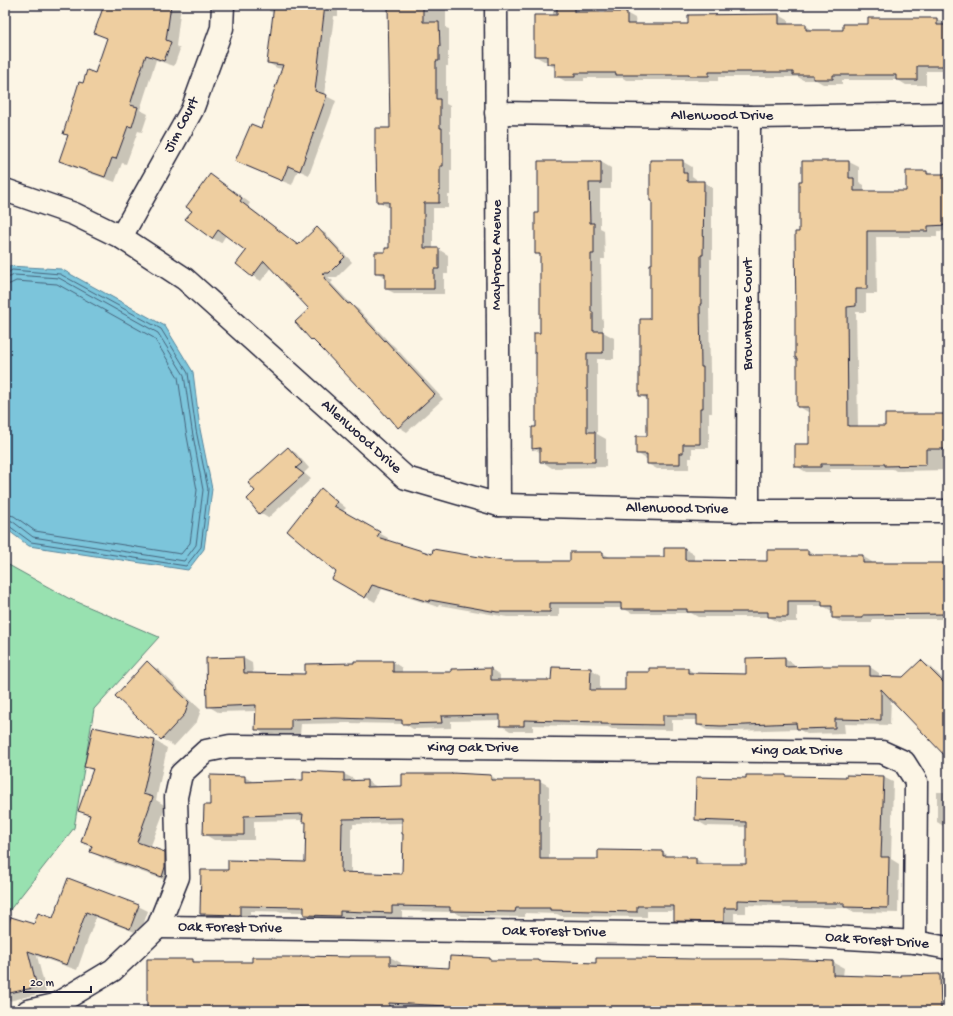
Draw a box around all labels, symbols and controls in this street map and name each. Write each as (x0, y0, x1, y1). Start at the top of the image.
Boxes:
street label: Jim Court (160, 93, 204, 156)
street label: Allenwood Drive (671, 107, 774, 125)
street label: Maybrook Avenue (488, 200, 506, 310)
street label: Brownstone Court (739, 256, 757, 371)
street label: Allenwood Drive (317, 396, 405, 478)
street label: Allenwood Drive (626, 499, 729, 519)
street label: King Oak Drive (427, 739, 519, 757)
street label: King Oak Drive (751, 742, 843, 760)
street label: Oak Forest Drive (178, 918, 282, 938)
street label: Oak Forest Drive (502, 922, 606, 942)
street label: Oak Forest Drive (824, 928, 930, 954)
scale bar (24, 968, 91, 994)
text: 20 m (30, 977, 55, 991)

